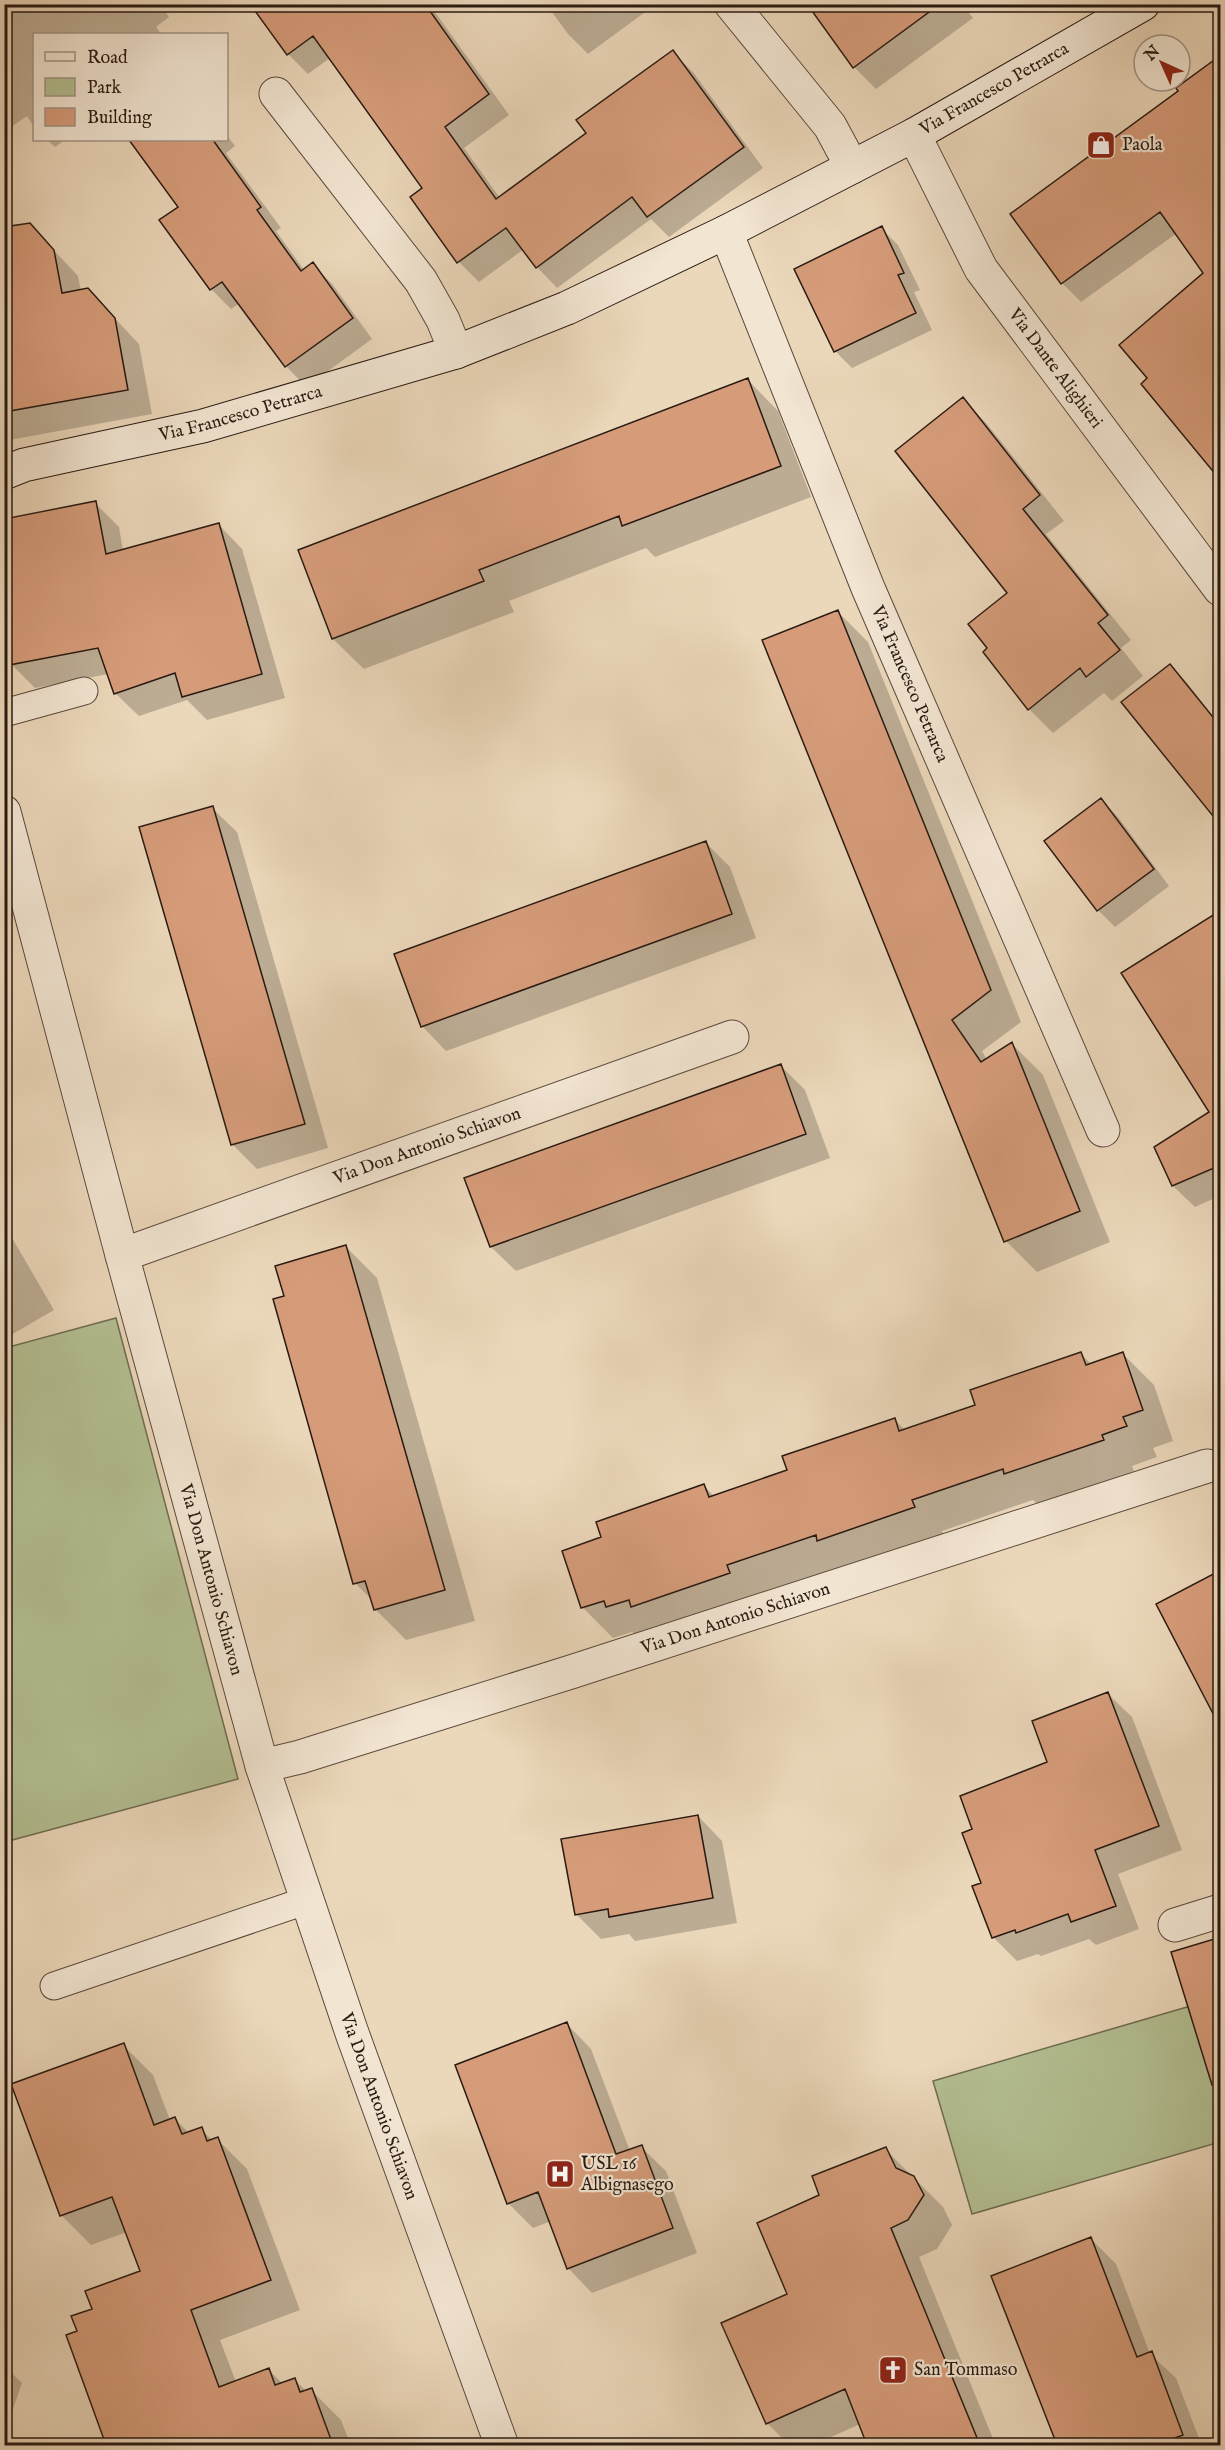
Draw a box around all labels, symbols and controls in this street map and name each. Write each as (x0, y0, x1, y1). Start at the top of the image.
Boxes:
legend (33, 33, 228, 141)
north arrow (1132, 33, 1192, 93)
street label: Via Francesco Petrarca (915, 37, 1073, 141)
text: N (1140, 42, 1165, 66)
text: Road (87, 47, 128, 70)
text: Park (87, 77, 122, 100)
text: Building (87, 107, 152, 130)
shop icon: Paola (1085, 129, 1117, 161)
place label: Paola (1122, 134, 1163, 157)
street label: Via Dante Alighieri (1002, 303, 1108, 433)
street label: Via Francesco Petrarca (156, 380, 325, 447)
street label: Via Francesco Petrarca (865, 601, 954, 766)
street label: Via Don Antonio Schiavon (329, 1102, 524, 1190)
street label: Via Don Antonio Schiavon (173, 1480, 248, 1678)
street label: Via Don Antonio Schiavon (637, 1577, 833, 1660)
street label: Via Don Antonio Schiavon (334, 2009, 423, 2203)
place label: USL 16 Albignasego (580, 2153, 674, 2197)
hospital icon: USL 16 Albignasego (544, 2158, 576, 2190)
church icon: San Tommaso (877, 2354, 909, 2386)
place label: San Tommaso (914, 2359, 1018, 2382)

